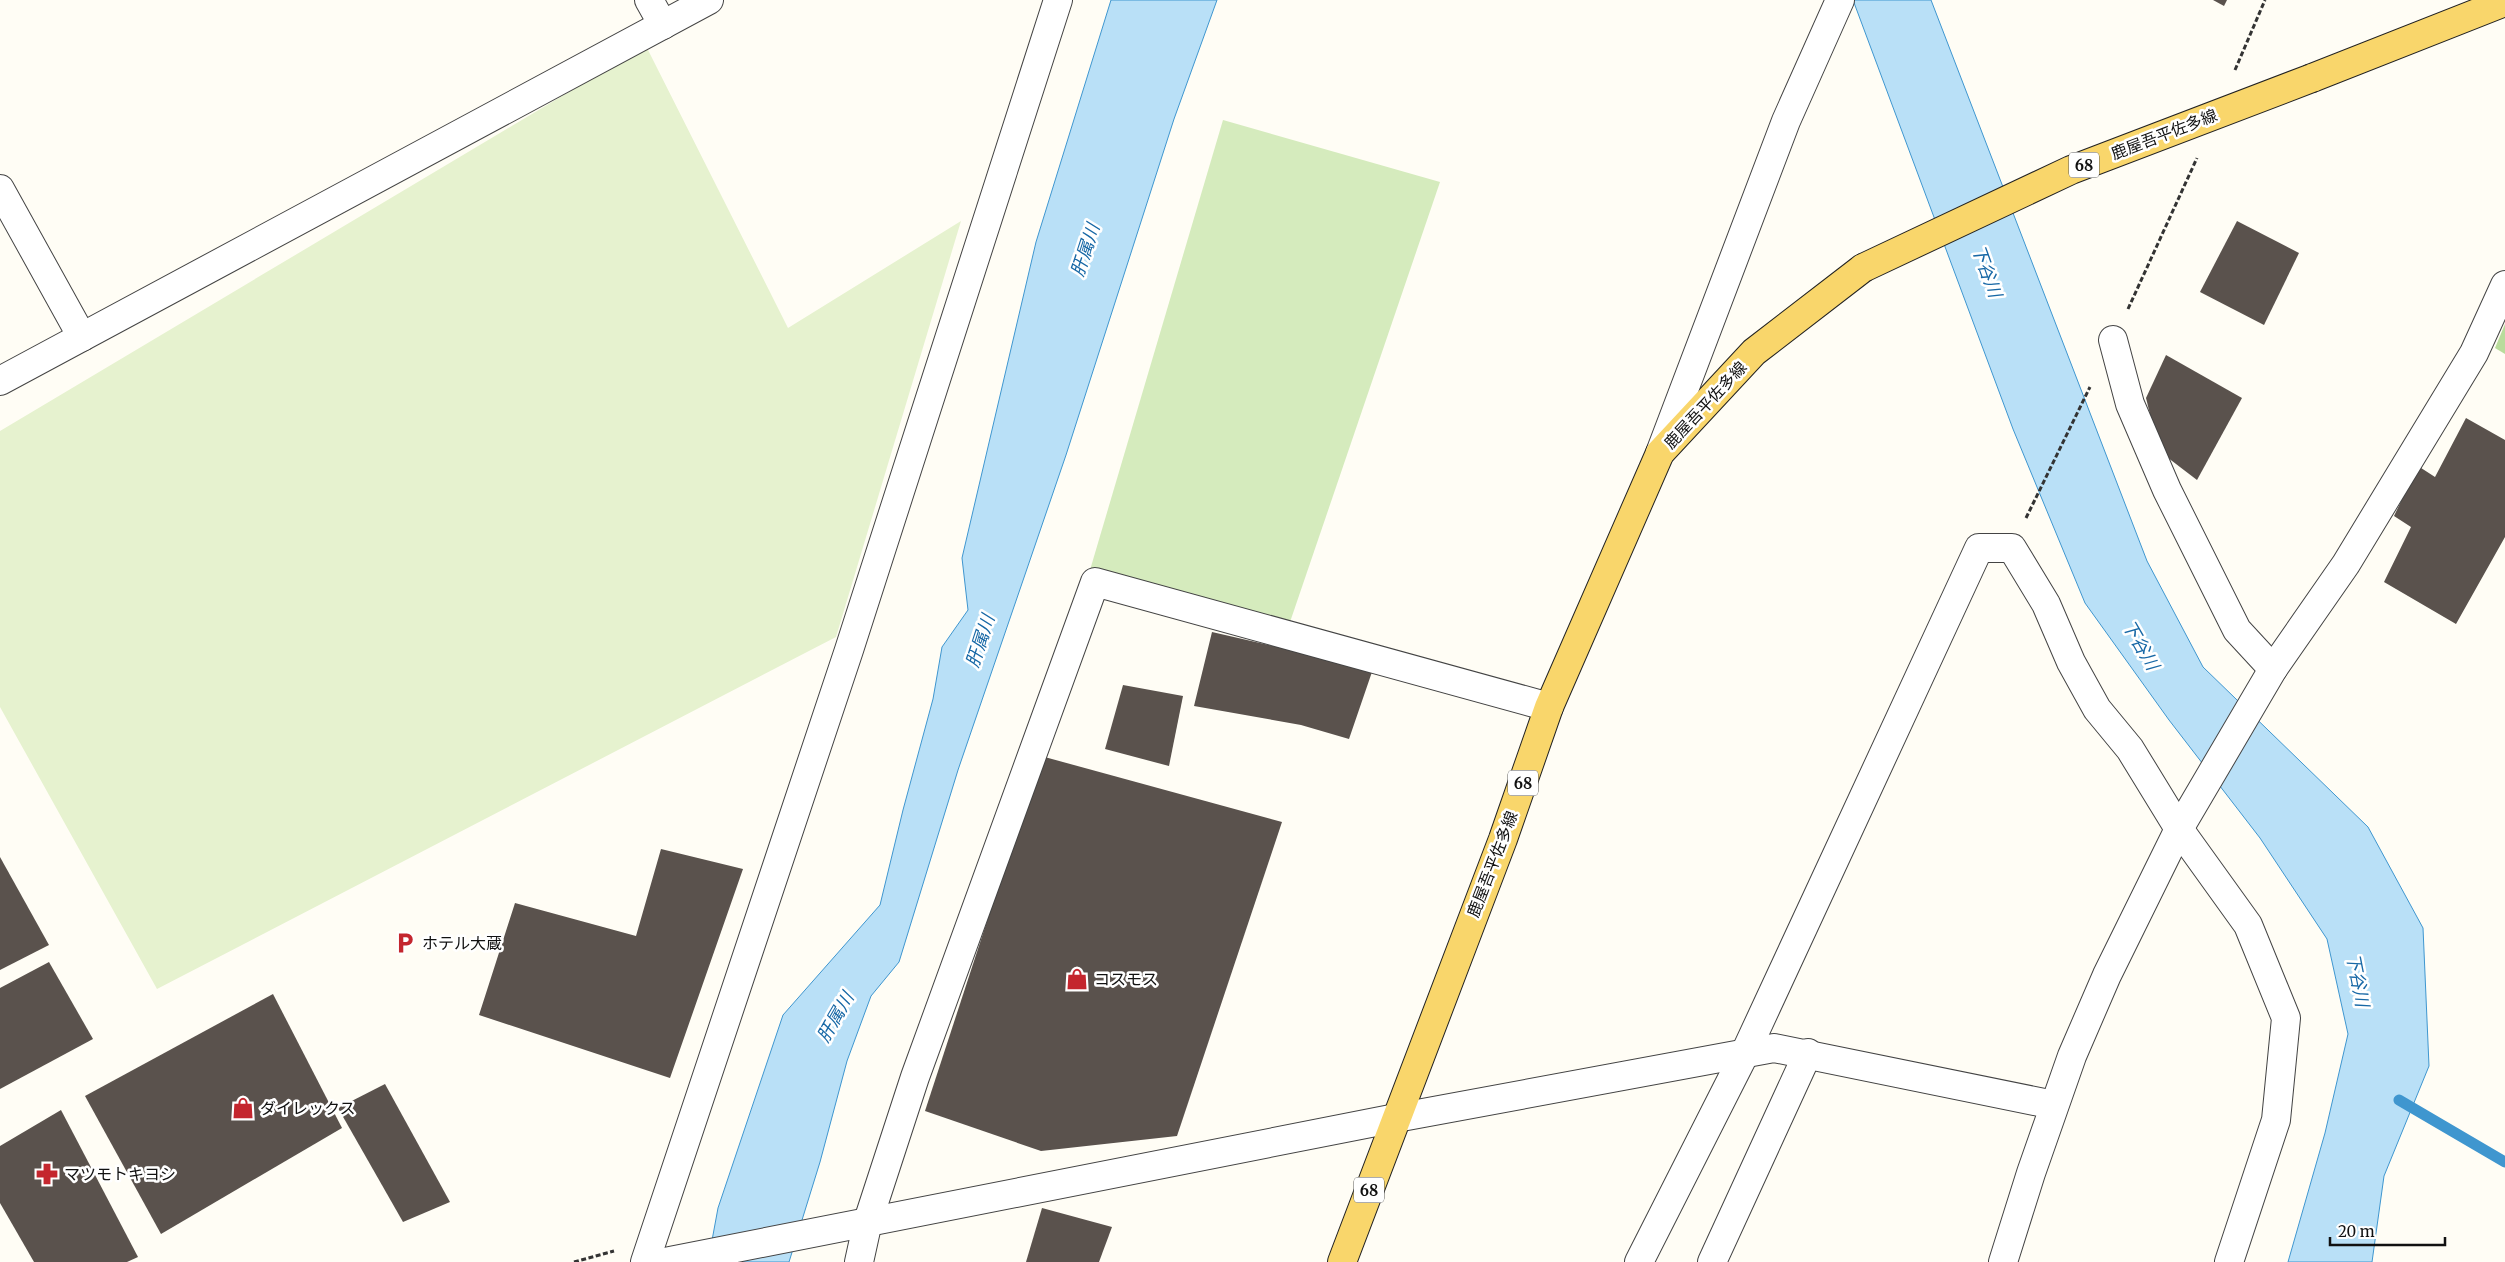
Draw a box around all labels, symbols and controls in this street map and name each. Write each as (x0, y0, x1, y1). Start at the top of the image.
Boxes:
street label: 鹿屋吾平佐多線 (2108, 105, 2220, 163)
road number: 68 (2069, 152, 2099, 178)
water label: 肝属川 (1066, 219, 1105, 279)
water label: 下谷川 (1967, 242, 2008, 302)
street label: 鹿屋吾平佐多線 (1659, 357, 1751, 453)
water label: 肝属川 (961, 610, 1000, 670)
water label: 下谷川 (2118, 616, 2165, 676)
road number: 68 (1508, 770, 1538, 796)
street label: 鹿屋吾平佐多線 (1463, 808, 1521, 920)
parking icon: ホテル大蔵 (392, 930, 418, 956)
place label: ホテル大蔵 (422, 933, 502, 953)
water label: 下谷川 (2342, 951, 2375, 1011)
shop icon: コスモス (1064, 966, 1090, 992)
place label: コスモス (1094, 969, 1158, 989)
water label: 肝属川 (812, 986, 859, 1046)
shop icon: ダイレックス (230, 1095, 256, 1121)
place label: ダイレックス (260, 1098, 356, 1118)
pharmacy icon: マツモトキヨシ (34, 1161, 60, 1187)
place label: マツモトキヨシ (64, 1164, 176, 1184)
road number: 68 (1354, 1178, 1384, 1202)
scale bar (2330, 1214, 2445, 1246)
text: 20 m (2338, 1222, 2375, 1241)

